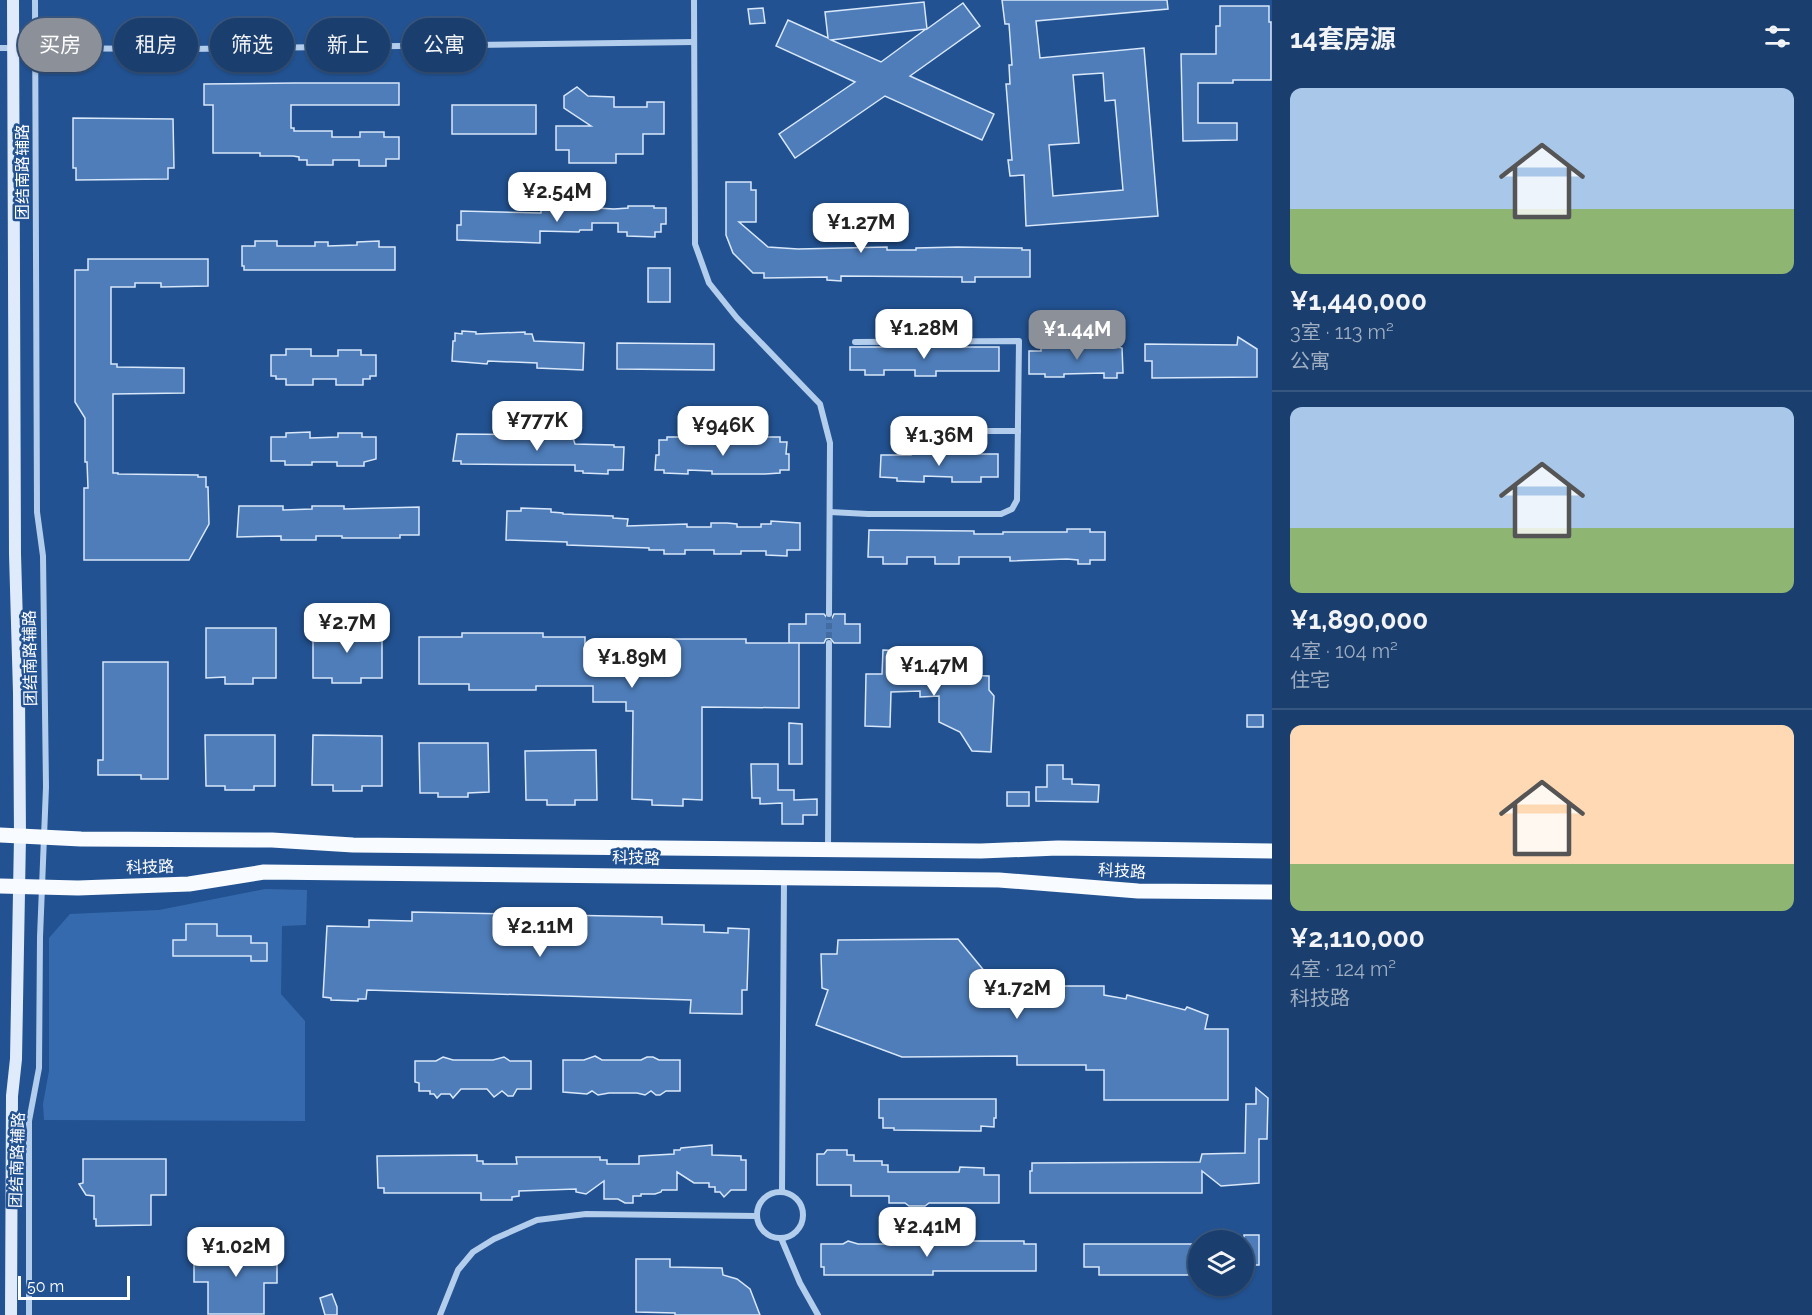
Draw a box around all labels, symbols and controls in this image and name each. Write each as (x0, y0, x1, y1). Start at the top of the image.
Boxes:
chip: 买房 (18, 18, 102, 72)
chip: 租房 (114, 18, 198, 72)
chip: 筛选 (210, 18, 294, 72)
chip: 新上 (306, 18, 390, 72)
chip: 公寓 (402, 18, 486, 72)
icon: filters (1761, 20, 1794, 53)
text: 14套房源 (1290, 24, 1396, 54)
street label: 团结南路辅路 (13, 124, 32, 220)
icon: home (1488, 127, 1596, 235)
pin: ¥2.54M (508, 172, 606, 223)
text: ¥2.54M (522, 179, 592, 203)
pin: ¥1.27M (812, 203, 910, 254)
text: ¥1.27M (827, 210, 895, 234)
text: ¥1,440,000 (1290, 286, 1427, 316)
pin: ¥1.28M (875, 309, 973, 360)
pin: ¥1.44M (1028, 310, 1126, 361)
text: ¥1.28M (889, 316, 959, 340)
text: ¥1.44M (1043, 317, 1111, 341)
text: 3室 · 113 m² (1290, 320, 1394, 344)
text: 公寓 (1290, 349, 1330, 373)
pin: ¥777K (495, 401, 579, 452)
pin: ¥946K (681, 406, 765, 457)
text: ¥777K (506, 408, 568, 432)
text: ¥946K (692, 413, 754, 437)
pin: ¥1.36M (890, 416, 988, 467)
text: ¥1.36M (904, 423, 974, 447)
icon: home (1488, 446, 1596, 554)
pin: ¥2.7M (305, 603, 389, 654)
text: ¥1,890,000 (1290, 605, 1428, 635)
street label: 团结南路辅路 (20, 610, 40, 706)
text: ¥2.7M (318, 610, 376, 634)
pin: ¥1.89M (583, 638, 681, 689)
text: 4室 · 104 m² (1290, 639, 1398, 663)
text: ¥1.89M (597, 645, 667, 669)
pin: ¥1.47M (885, 646, 983, 697)
text: ¥1.47M (900, 653, 968, 677)
text: 住宅 (1290, 668, 1330, 692)
icon: home (1488, 764, 1596, 872)
street label: 科技路 (612, 848, 660, 868)
street label: 科技路 (126, 857, 174, 877)
street label: 科技路 (1098, 860, 1146, 882)
pin: ¥2.11M (491, 907, 589, 958)
text: ¥2.11M (506, 914, 574, 938)
text: ¥2,110,000 (1290, 923, 1425, 953)
text: 4室 · 124 m² (1290, 957, 1396, 981)
pin: ¥1.72M (968, 969, 1066, 1020)
text: ¥1.72M (983, 976, 1051, 1000)
text: 科技路 (1290, 986, 1350, 1010)
street label: 团结南路辅路 (6, 1112, 28, 1208)
pin: ¥2.41M (878, 1207, 976, 1258)
text: ¥2.41M (893, 1214, 961, 1238)
pin: ¥1.02M (187, 1227, 285, 1278)
map controls (1188, 1230, 1254, 1296)
button: layers (1188, 1230, 1254, 1296)
text: ¥1.02M (201, 1234, 271, 1258)
scale bar (18, 1273, 130, 1300)
text: 50 m (27, 1277, 64, 1296)

